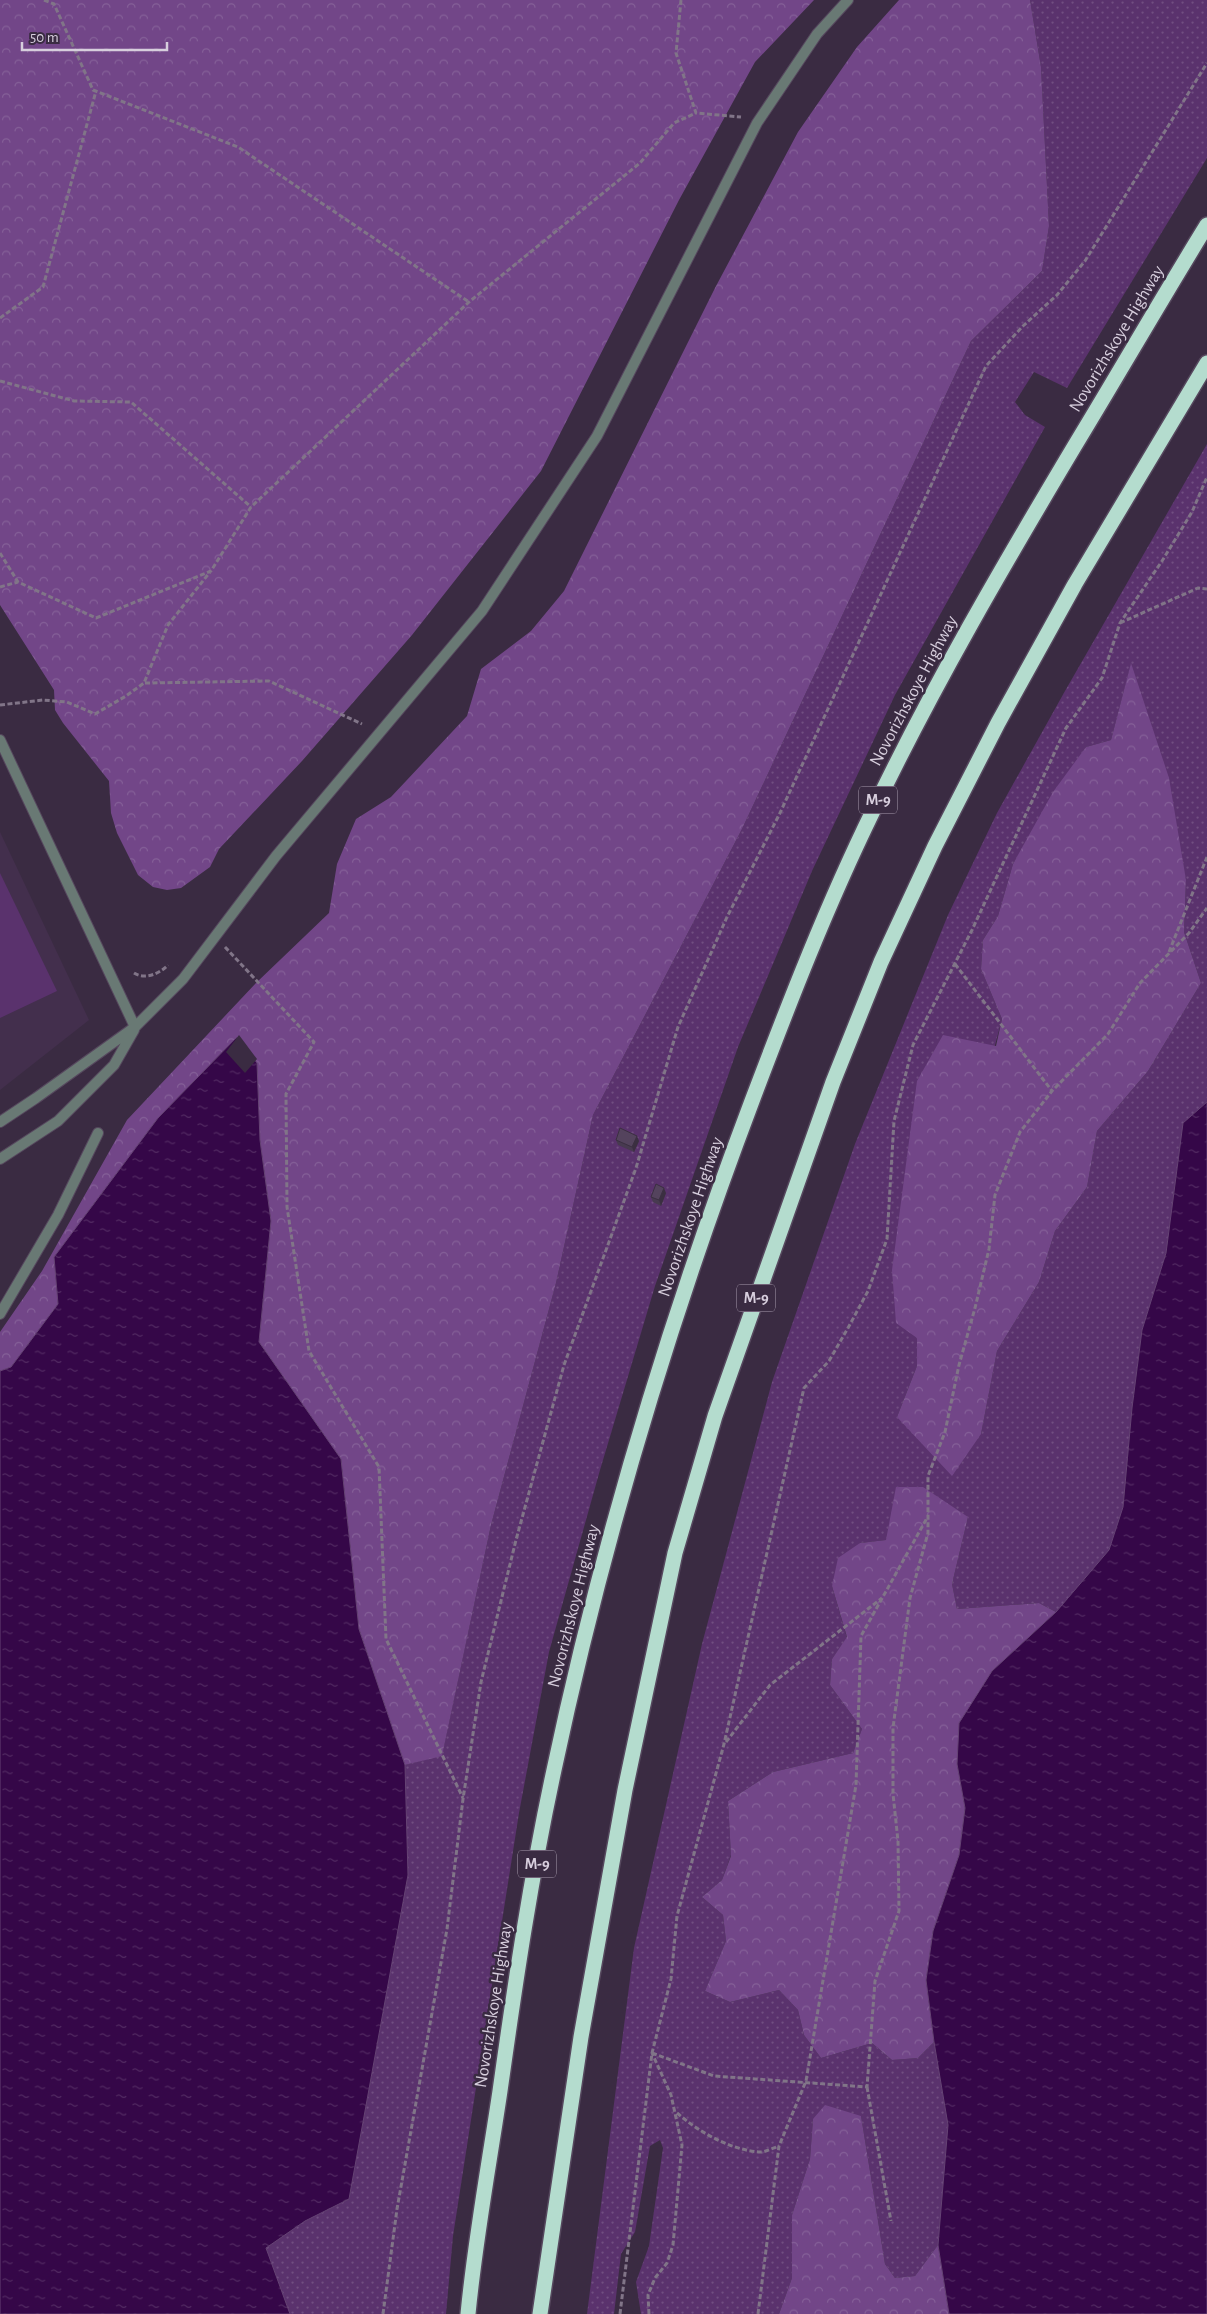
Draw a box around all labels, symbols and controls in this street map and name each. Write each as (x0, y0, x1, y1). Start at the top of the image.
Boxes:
scale bar (22, 20, 168, 52)
text: 50 m (30, 30, 59, 45)
street label: Novorizhskoye Highway (1066, 262, 1168, 415)
street label: Novorizhskoye Highway (867, 613, 961, 769)
road number: М-9 (859, 786, 897, 814)
street label: Novorizhskoye Highway (655, 1135, 727, 1299)
road number: М-9 (737, 1285, 775, 1312)
street label: Novorizhskoye Highway (545, 1522, 603, 1689)
road number: М-9 (518, 1850, 556, 1878)
street label: Novorizhskoye Highway (472, 1921, 516, 2089)

